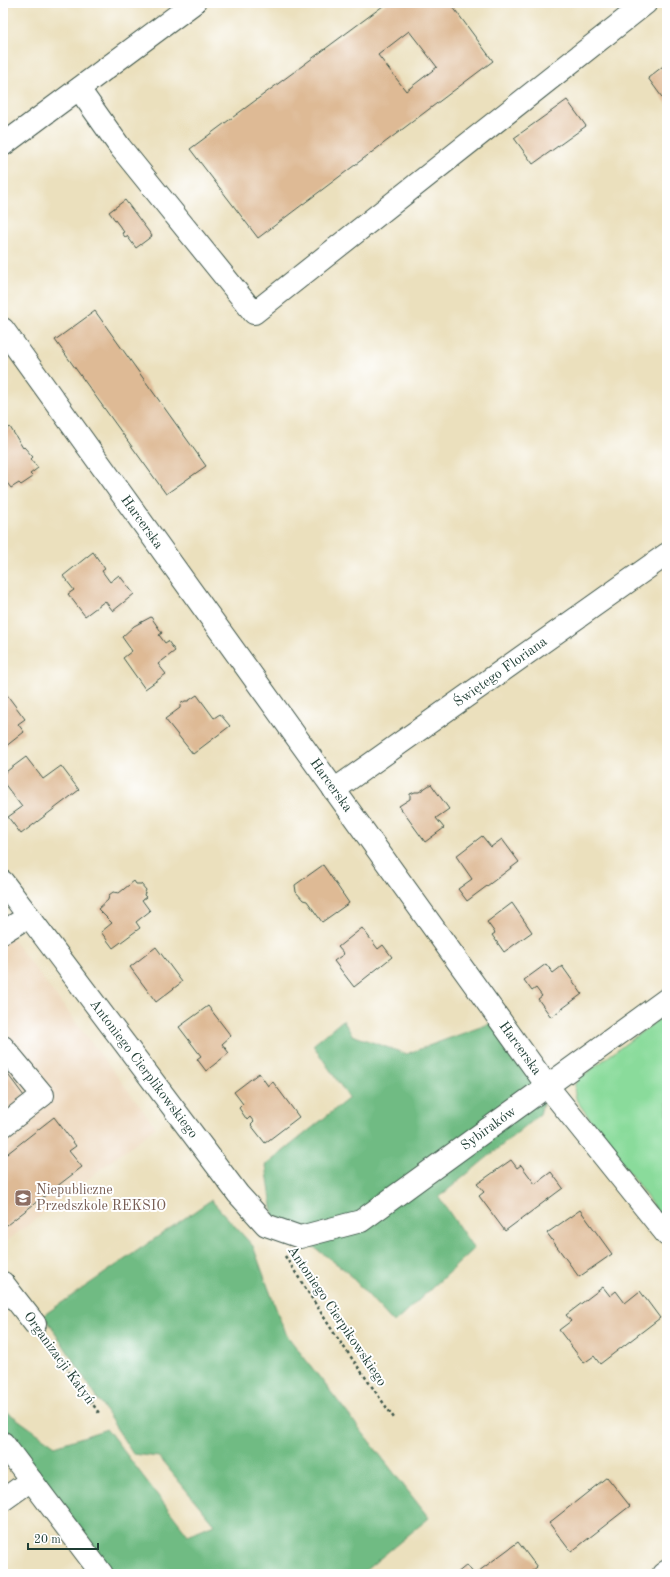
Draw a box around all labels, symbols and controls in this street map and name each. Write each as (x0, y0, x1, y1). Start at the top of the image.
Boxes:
street label: Harcerska (118, 493, 166, 552)
street label: Świętego Floriana (449, 634, 550, 710)
street label: Harcerska (307, 756, 355, 815)
street label: Antoniego Cierplikowskiego (87, 997, 200, 1141)
street label: Harcerska (496, 1019, 544, 1078)
street label: Sybiraków (458, 1104, 519, 1153)
place label: Niepubliczne Przedszkole REKSIO (36, 1183, 166, 1213)
school or university icon: Niepubliczne Przedszkole REKSIO (13, 1188, 33, 1208)
street label: Antoniego Cierpikowskiego (285, 1243, 389, 1389)
street label: Organizacji Katyń (21, 1309, 97, 1407)
scale bar (28, 1525, 98, 1551)
text: 20 m (34, 1534, 61, 1546)

